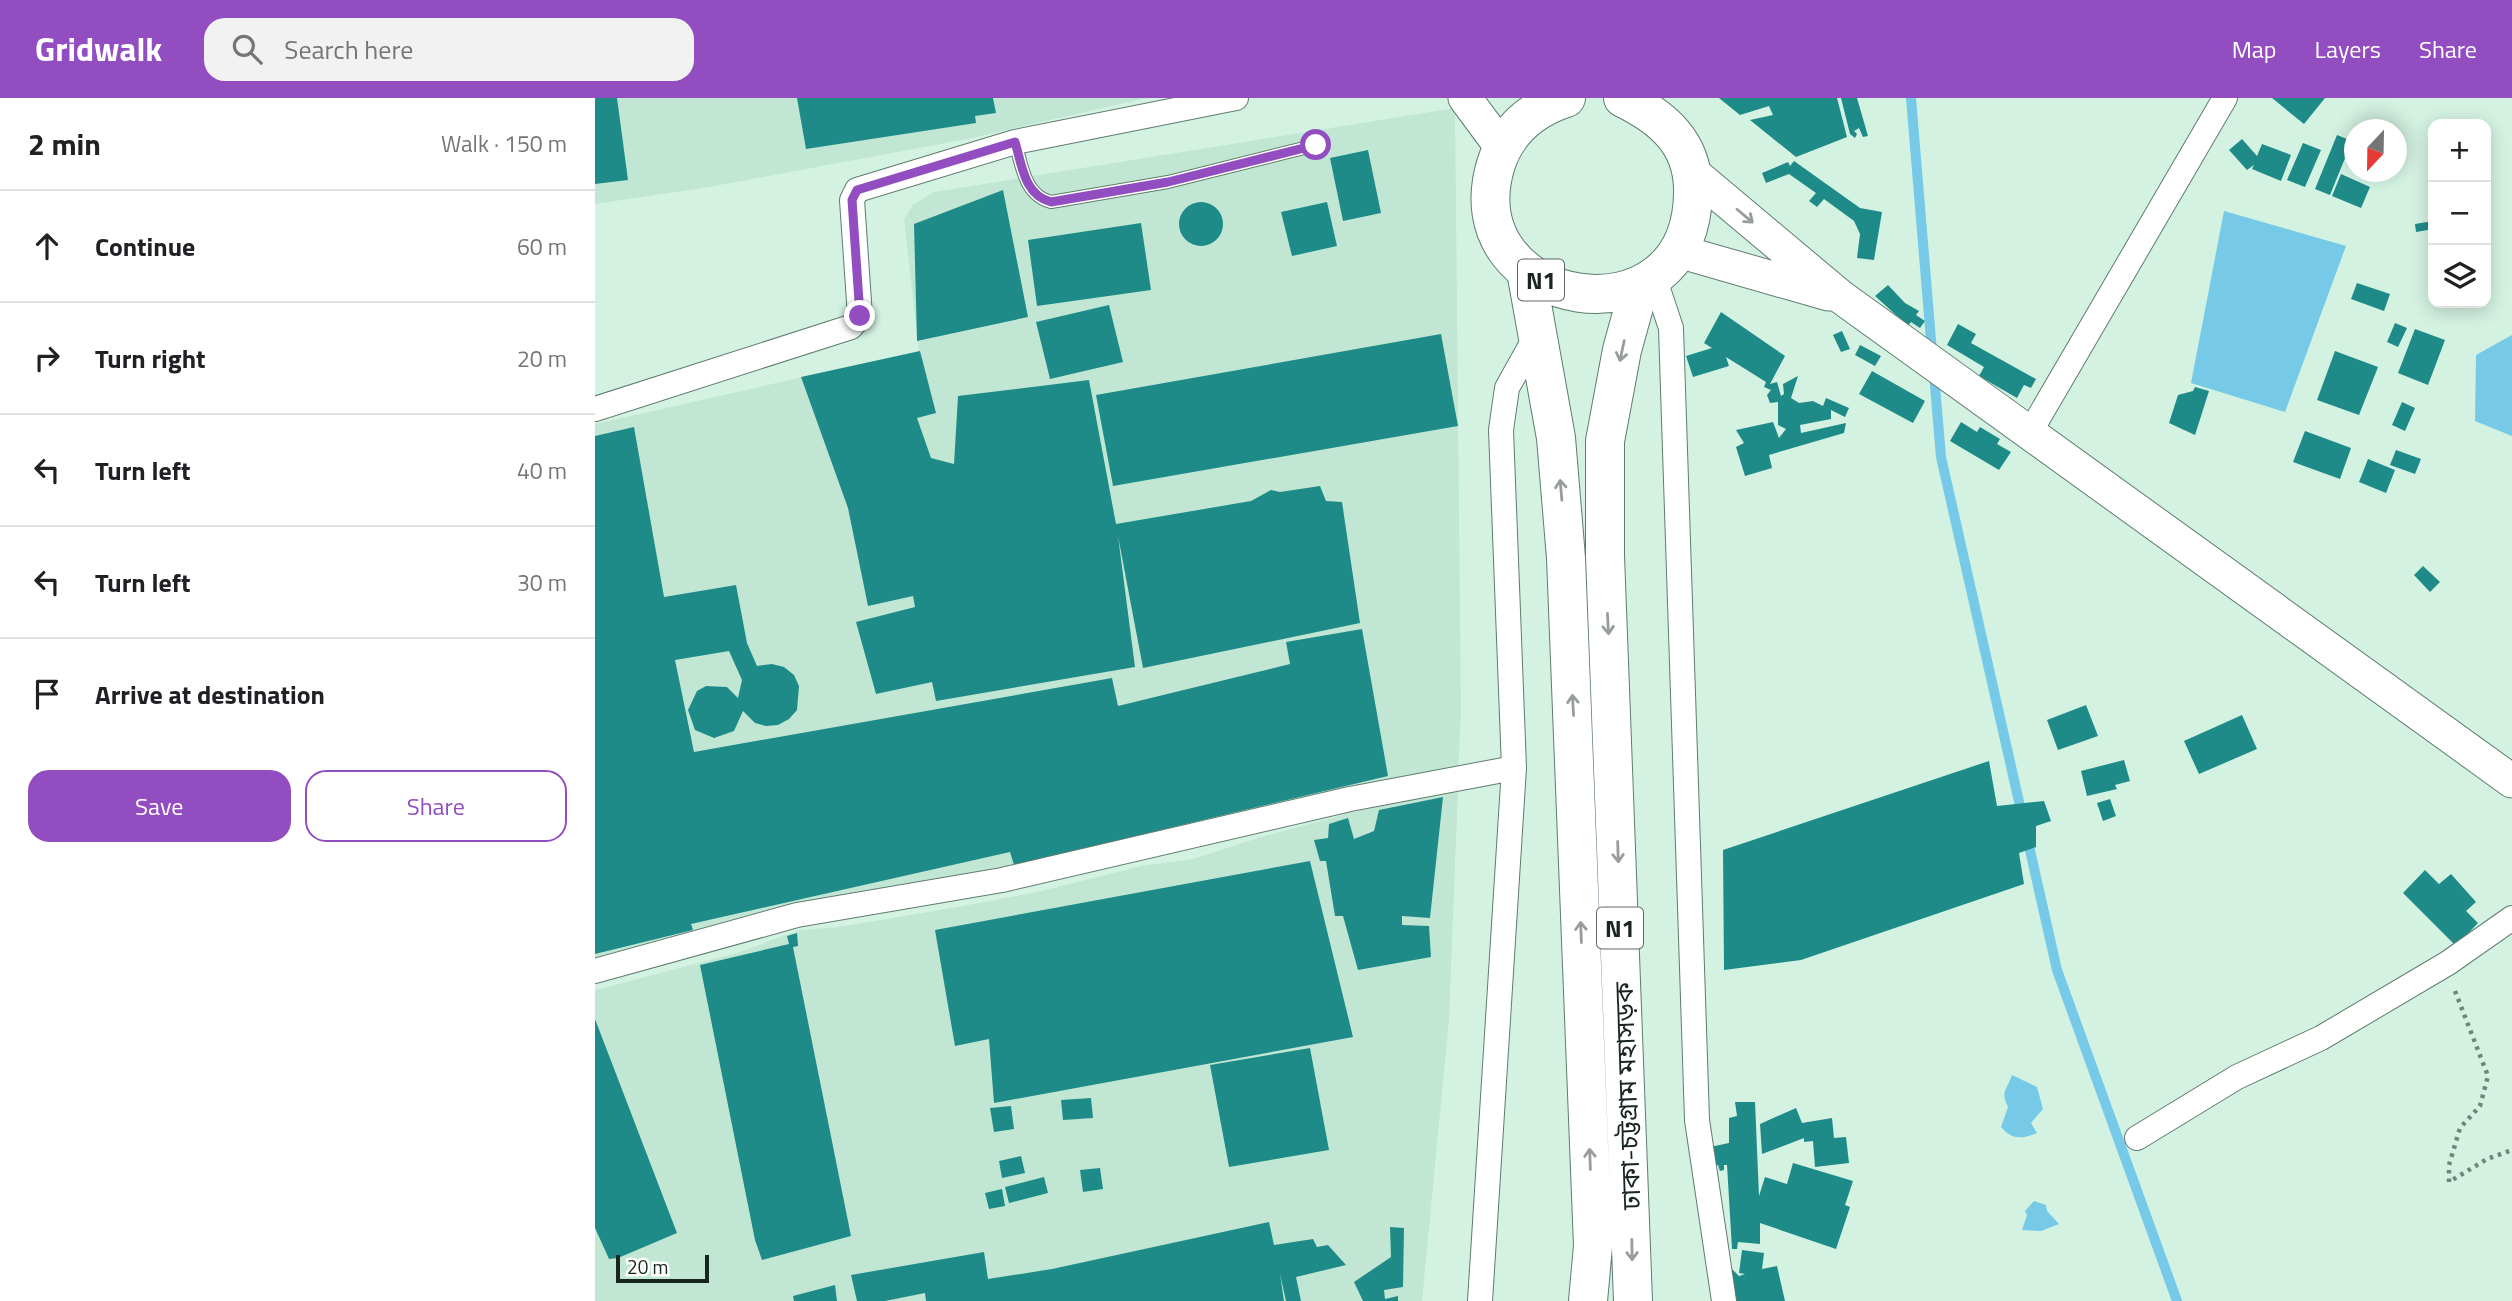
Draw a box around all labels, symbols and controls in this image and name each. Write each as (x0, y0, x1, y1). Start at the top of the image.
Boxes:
search box (204, 18, 694, 81)
text: Gridwalk (35, 24, 162, 74)
icon: search (228, 30, 266, 68)
text: Search here (284, 30, 413, 69)
text: Map (2232, 31, 2277, 67)
text: Layers (2315, 31, 2381, 67)
text: Share (2419, 31, 2477, 67)
north arrow (2344, 119, 2407, 182)
map controls (2428, 119, 2491, 308)
button: + (2428, 119, 2491, 182)
text: 2 min (28, 121, 101, 167)
text: Walk · 150 m (441, 126, 567, 161)
route start (1300, 129, 1331, 160)
button: − (2428, 182, 2491, 245)
one-way arrow (1735, 208, 1753, 224)
icon: ahead (28, 227, 66, 265)
text: Continue (95, 227, 195, 266)
text: 60 m (517, 229, 567, 264)
button: layers (2428, 245, 2491, 308)
road number: N1 (1518, 260, 1564, 300)
route end (844, 300, 875, 331)
icon: right (28, 339, 66, 377)
text: Turn right (95, 339, 206, 378)
one-way arrow (1615, 339, 1629, 362)
text: 20 m (517, 341, 567, 376)
icon: left (28, 451, 66, 489)
text: Turn left (95, 451, 190, 490)
text: 40 m (517, 453, 567, 488)
one-way arrow (1554, 479, 1567, 502)
icon: left (28, 563, 66, 601)
text: Turn left (95, 563, 190, 602)
text: 30 m (517, 565, 567, 600)
one-way arrow (1602, 612, 1615, 635)
icon: arrive (28, 675, 66, 713)
text: Arrive at destination (95, 675, 325, 714)
one-way arrow (1566, 694, 1579, 717)
button: Save (28, 770, 291, 842)
button: Share (305, 770, 567, 842)
one-way arrow (1611, 840, 1624, 863)
road number: N1 (1597, 908, 1643, 948)
one-way arrow (1575, 921, 1588, 944)
street label: ঢাকা-চট্টগ্রাম মহাসড়ক (1603, 980, 1651, 1212)
one-way arrow (1583, 1148, 1596, 1171)
one-way arrow (1625, 1239, 1639, 1262)
scale bar (616, 1252, 709, 1284)
text: 20 m (627, 1252, 668, 1281)

